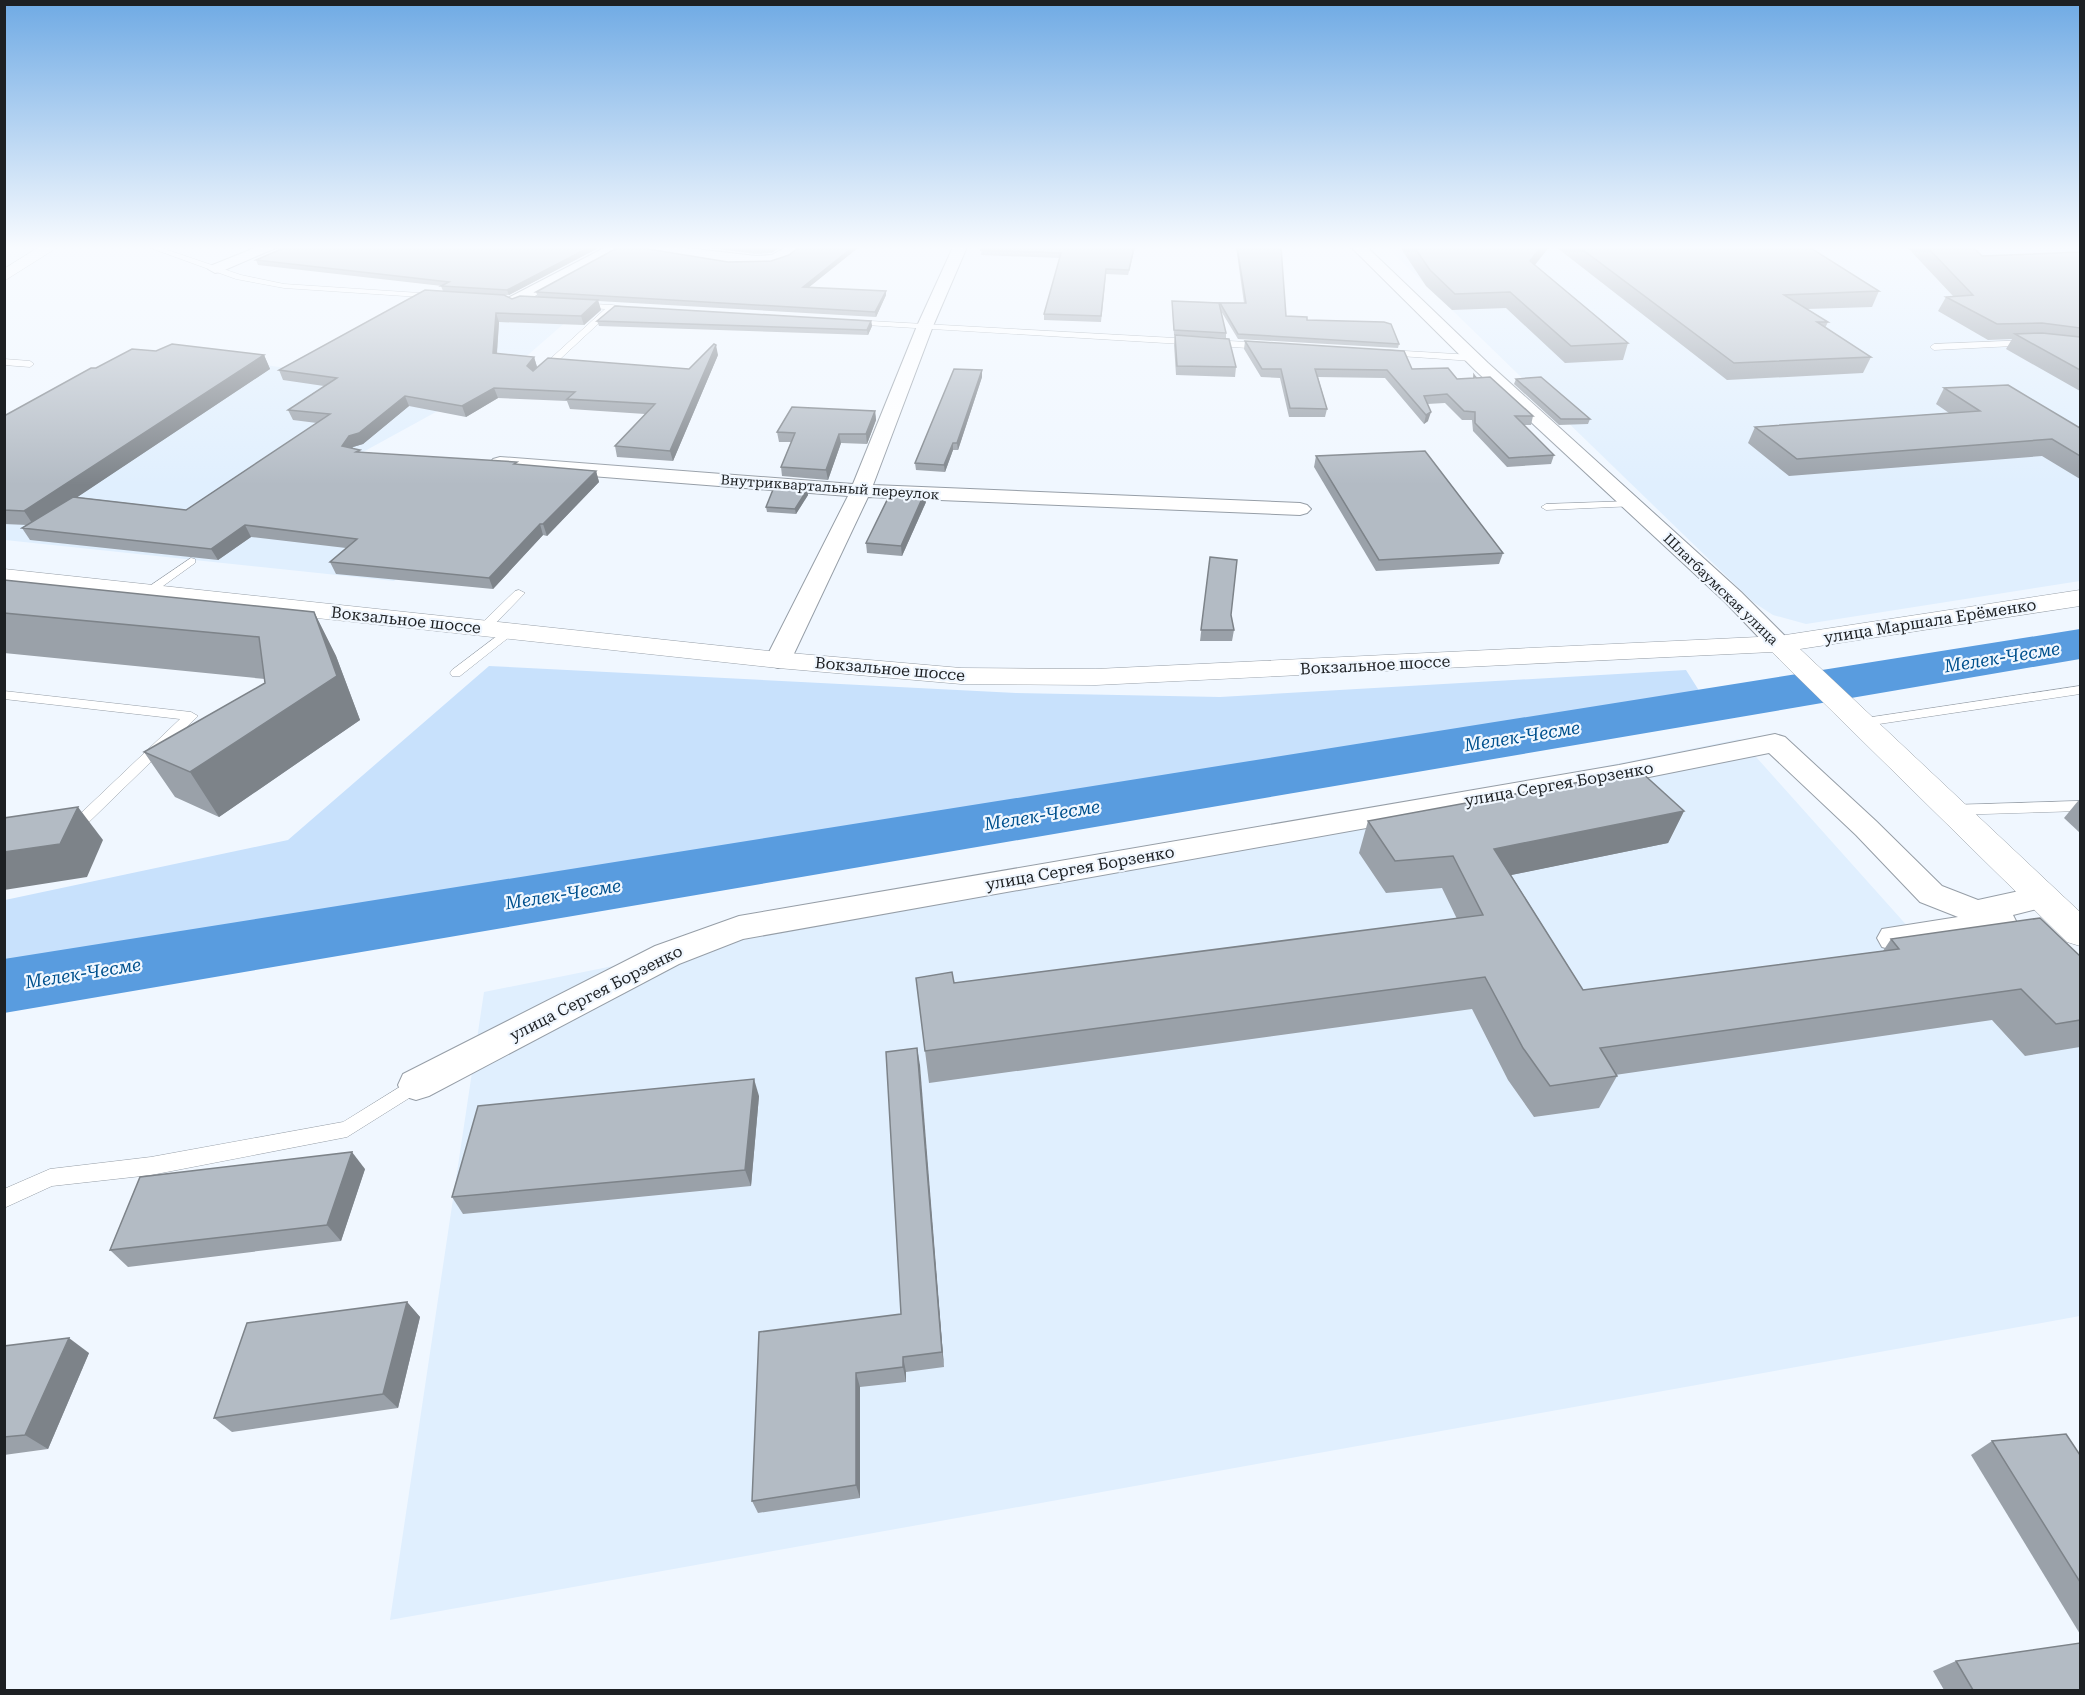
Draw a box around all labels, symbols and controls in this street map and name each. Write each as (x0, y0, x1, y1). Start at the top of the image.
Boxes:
street label: Внутриквартальный переулок (720, 471, 940, 503)
street label: Шлагбаумская улица (1660, 530, 1782, 648)
street label: улица Маршала Ерёменко (1822, 595, 2038, 647)
street label: Вокзальное шоссе (330, 603, 482, 637)
water label: Мелек-Чесме (1942, 637, 2061, 677)
street label: Вокзальное шоссе (1299, 652, 1451, 678)
street label: Вокзальное шоссе (814, 653, 966, 685)
water label: Мелек-Чесме (1462, 716, 1581, 756)
street label: улица Сергея Борзенко (1463, 758, 1655, 810)
water label: Мелек-Чесме (982, 795, 1101, 835)
street label: улица Сергея Борзенко (984, 842, 1176, 894)
water label: Мелек-Чесме (503, 874, 622, 914)
street label: улица Сергея Борзенко (507, 941, 686, 1045)
water label: Мелек-Чесме (23, 953, 142, 993)

